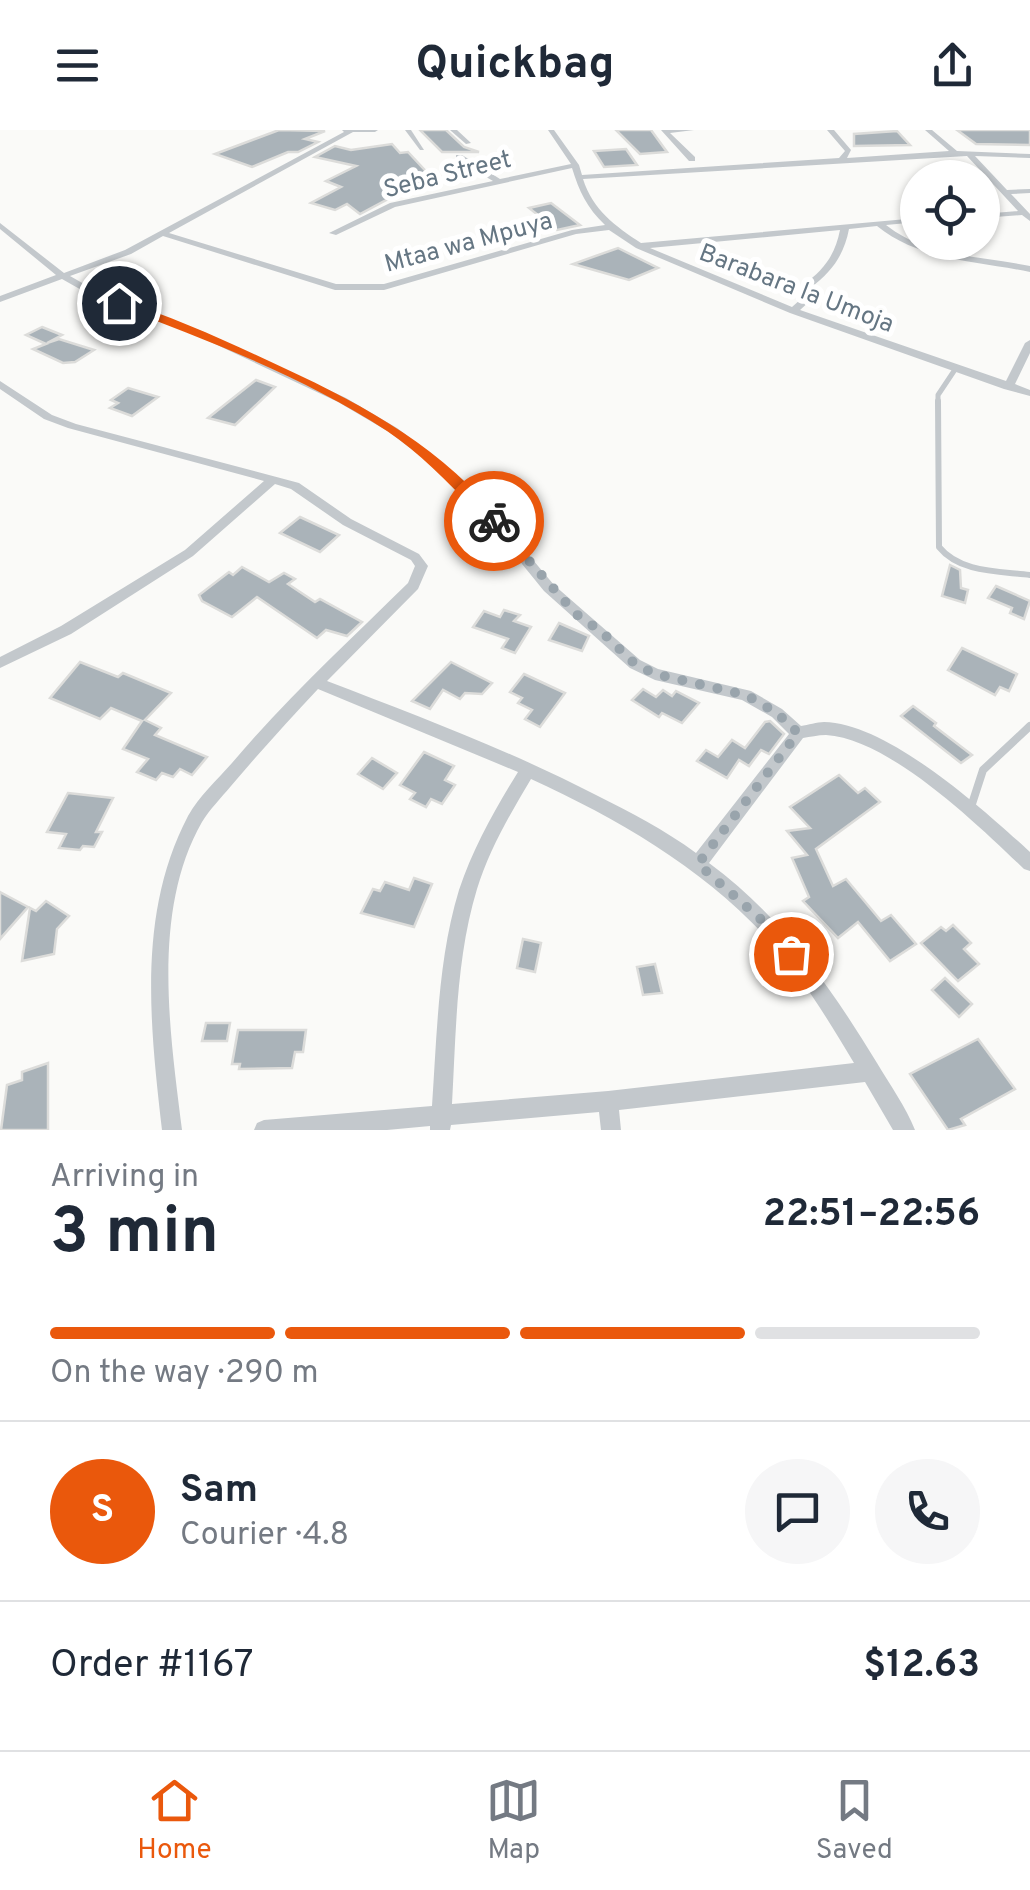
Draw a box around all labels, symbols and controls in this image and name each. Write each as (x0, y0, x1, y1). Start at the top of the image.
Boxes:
text: Quickbag (416, 37, 614, 94)
icon: menu (50, 38, 105, 93)
icon: share (925, 38, 980, 93)
street label: Seba Street (381, 145, 515, 207)
map controls (900, 160, 1000, 260)
button: locate (900, 160, 1000, 260)
street label: Mtaa wa Mpuya (381, 206, 556, 282)
street label: Barabara la Umoja (694, 238, 898, 342)
pin (77, 261, 162, 346)
icon: home (92, 276, 147, 331)
courier (444, 471, 544, 571)
icon: bike (467, 494, 522, 549)
pin (749, 912, 834, 997)
icon: bag (764, 927, 819, 982)
text: Arriving in (50, 1158, 199, 1198)
text: 22:51–22:56 (763, 1191, 980, 1240)
text: 3 min (50, 1194, 219, 1276)
text: On the way · 290 m (50, 1354, 319, 1394)
button: chat (745, 1459, 850, 1564)
button: phone (875, 1459, 980, 1564)
text: Sam (180, 1467, 258, 1516)
text: S (91, 1487, 114, 1536)
text: Courier · 4.8 (180, 1516, 349, 1556)
text: Order #1167 (50, 1642, 254, 1691)
text: $12.63 (863, 1642, 980, 1691)
tab: Home (137, 1773, 212, 1869)
tab: Map (486, 1773, 541, 1869)
tab: Saved (816, 1773, 893, 1869)

